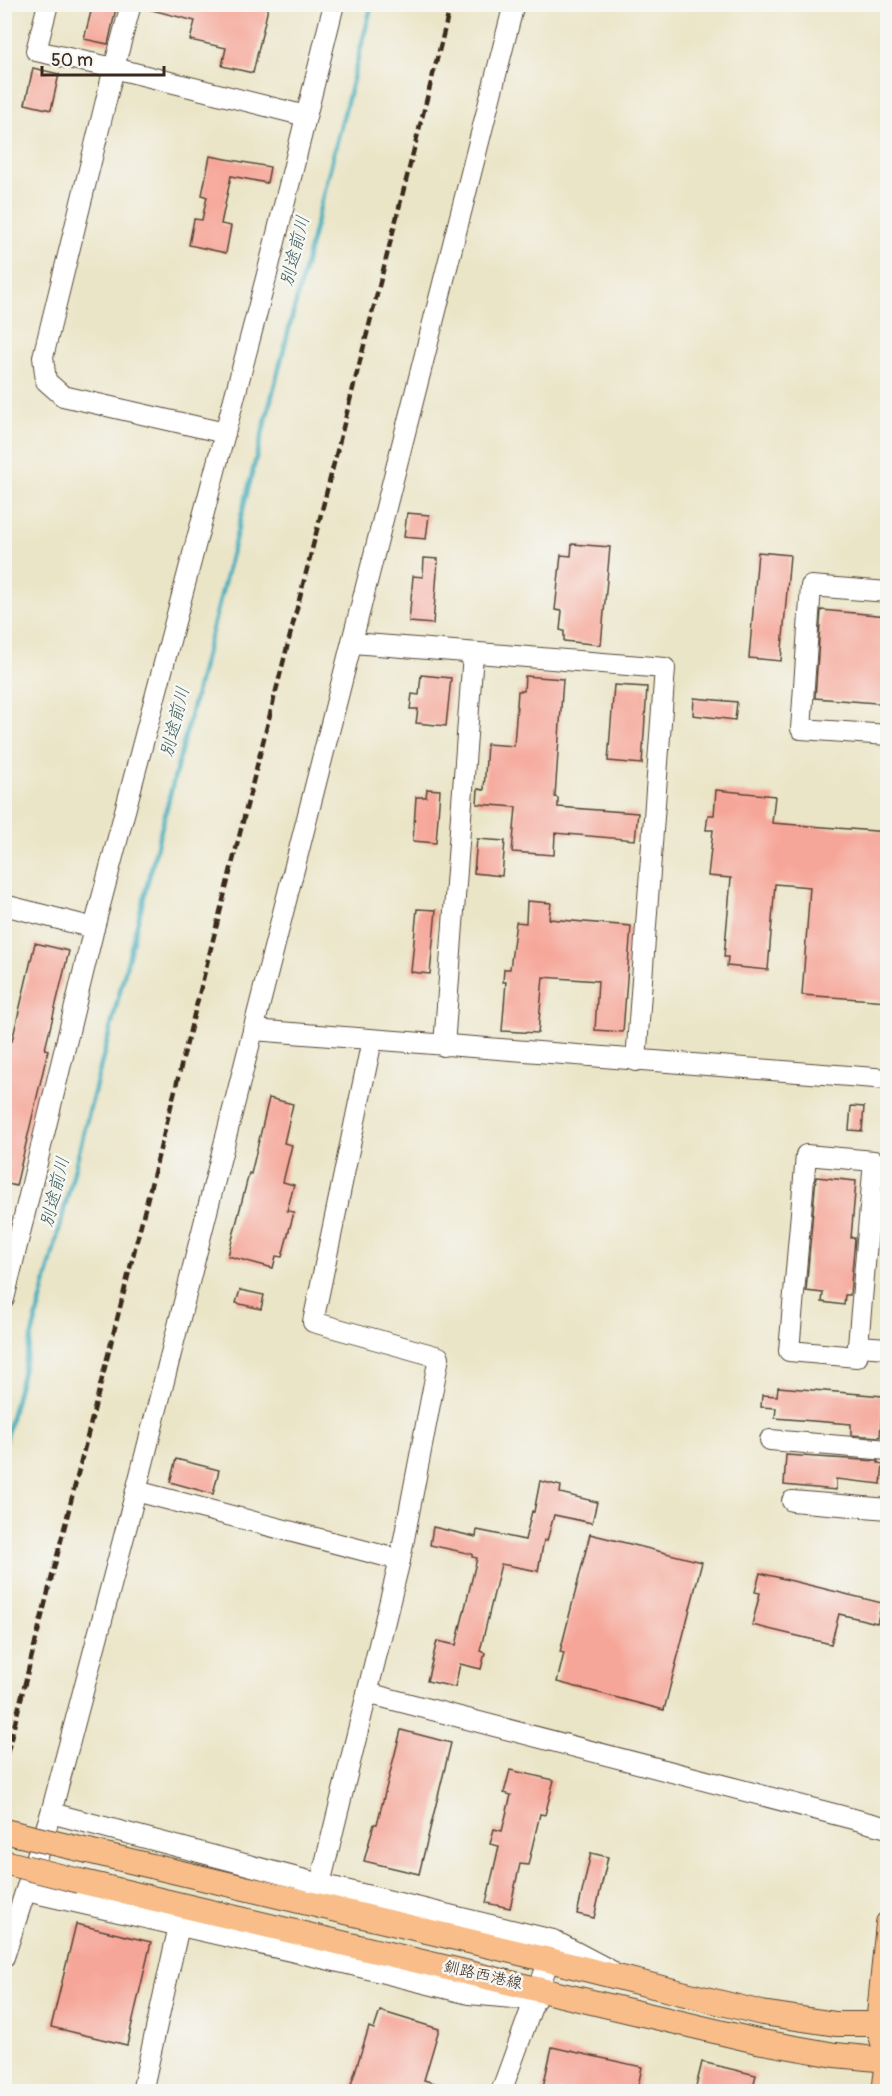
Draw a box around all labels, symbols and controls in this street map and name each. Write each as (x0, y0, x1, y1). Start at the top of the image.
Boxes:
scale bar (42, 39, 164, 77)
text: 50 m (51, 49, 93, 72)
water label: 別途前川 (275, 213, 315, 289)
water label: 別途前川 (155, 684, 195, 760)
water label: 別途前川 (35, 1154, 75, 1230)
street label: 釧路西港線 (442, 1956, 524, 1994)

